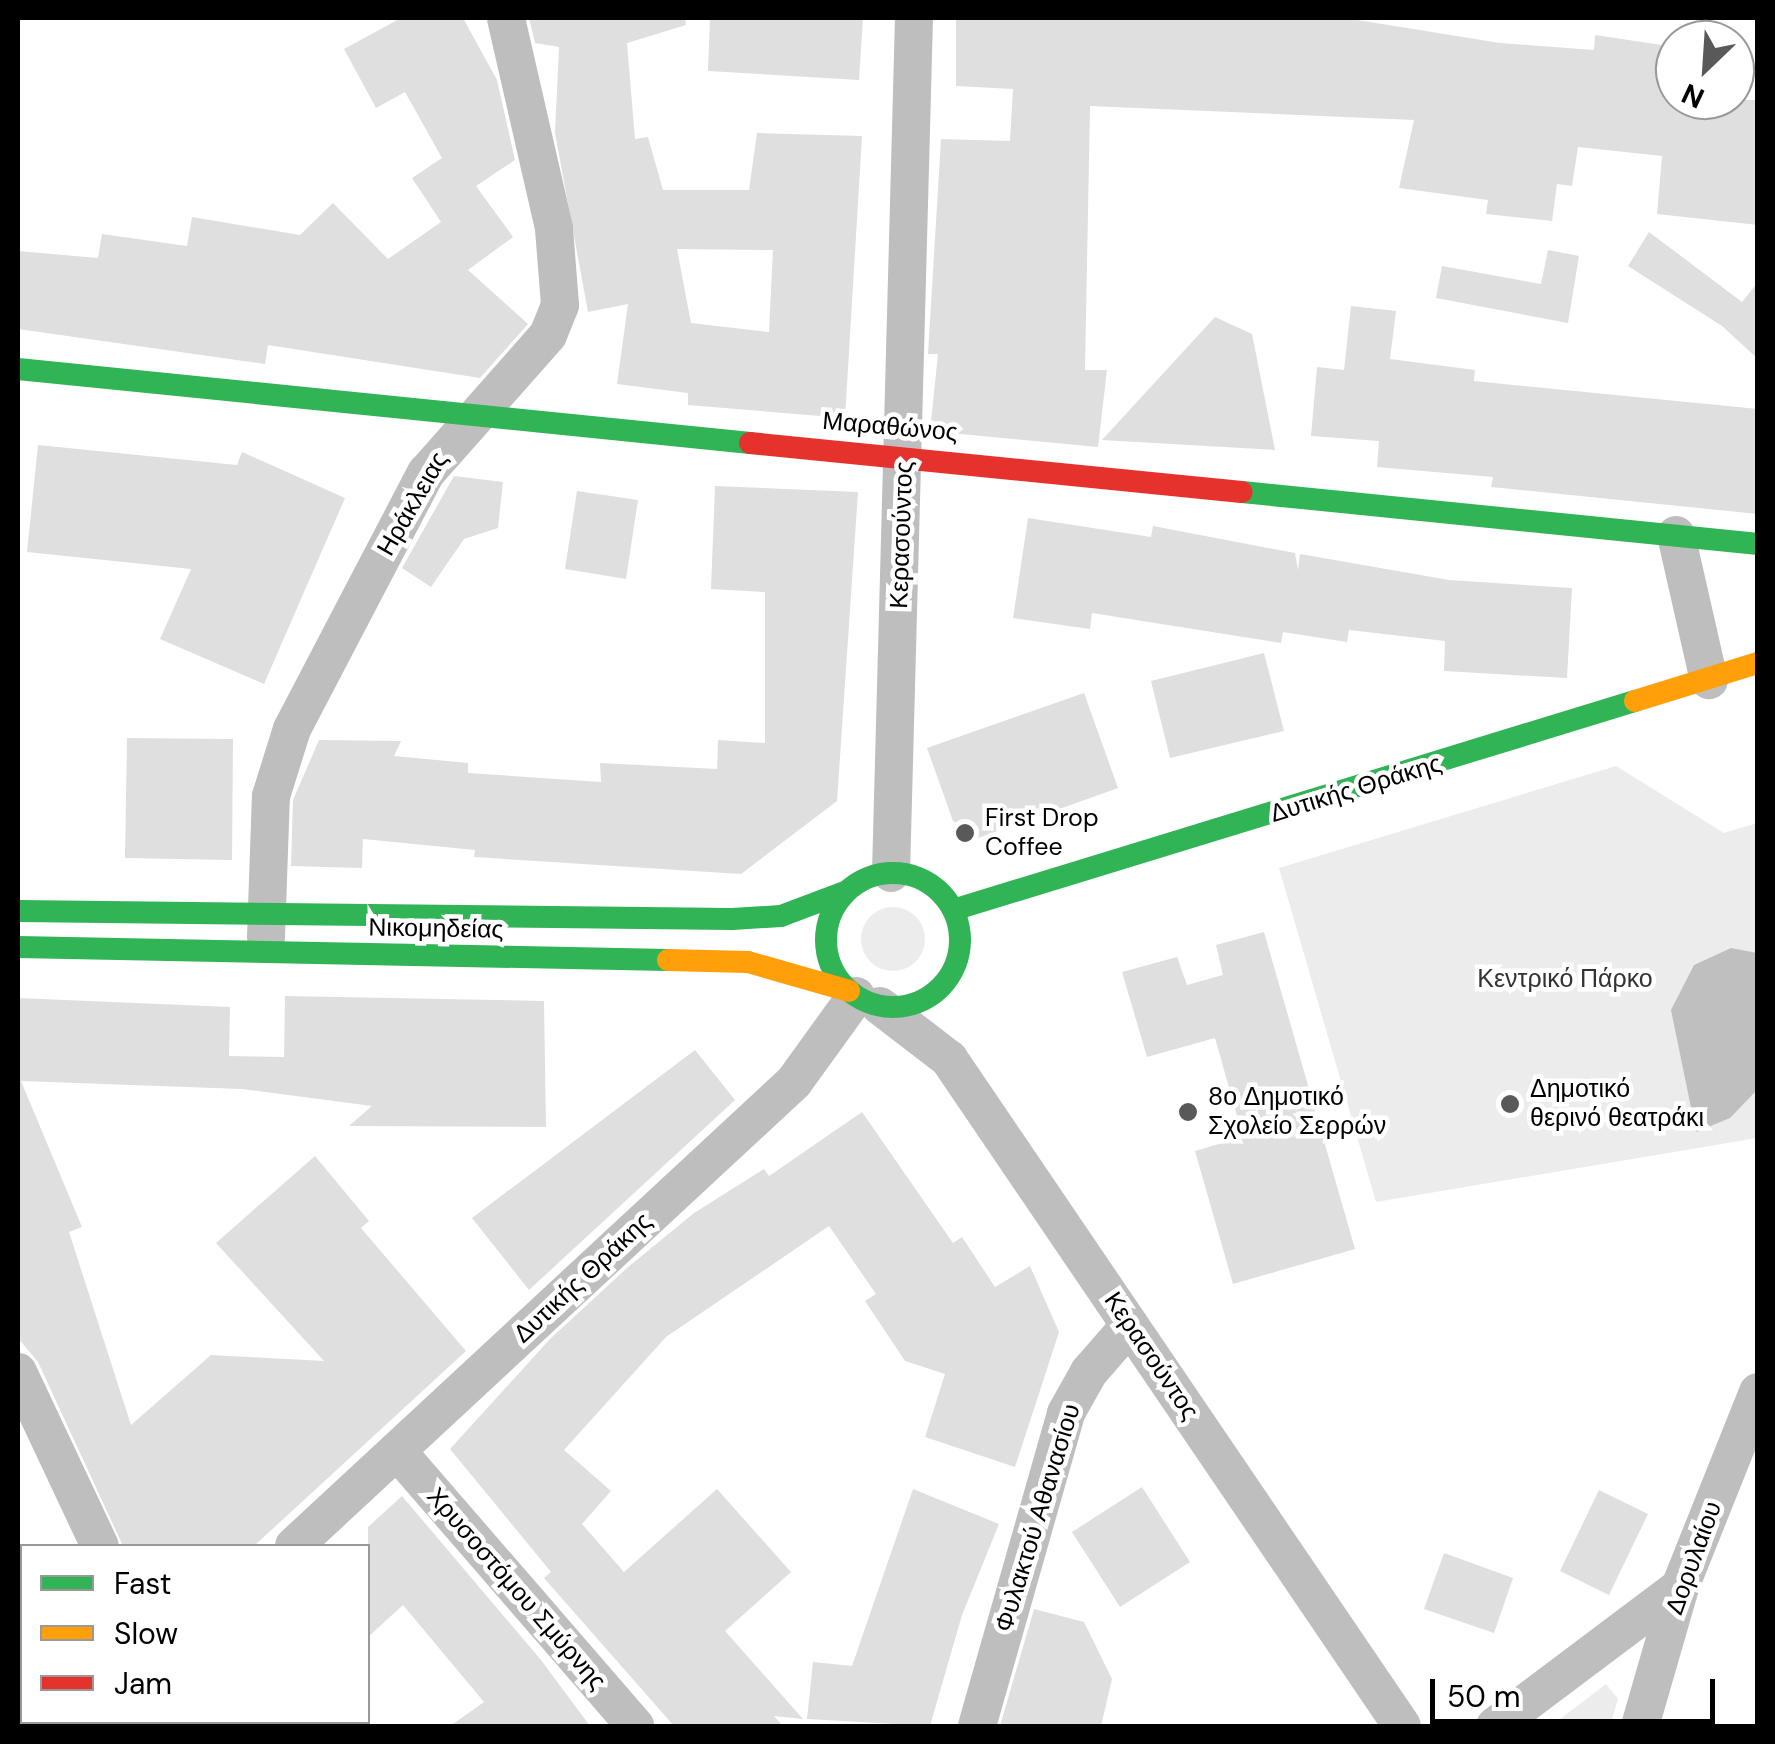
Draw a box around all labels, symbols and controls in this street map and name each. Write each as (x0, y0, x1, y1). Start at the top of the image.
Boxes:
north arrow (1655, 20, 1755, 120)
text: N (1676, 75, 1710, 117)
street label: Μαραθώνος (821, 406, 959, 448)
street label: Ηράκλειας (371, 447, 455, 561)
street label: Κερασούντος (884, 461, 920, 609)
street label: Δυτικής Θράκης (1267, 749, 1445, 829)
place label: First Drop Coffee (985, 804, 1099, 863)
marker: First Drop Coffee (954, 822, 976, 844)
street label: Νικομηδείας (368, 913, 504, 945)
park label: Κεντρικό Πάρκο (1477, 964, 1653, 994)
place label: Δημοτικό θερινό θεατράκι (1530, 1075, 1704, 1134)
place label: 8ο Δημοτικό Σχολείο Σερρών (1208, 1083, 1386, 1142)
marker: Δημοτικό θερινό θεατράκι (1499, 1093, 1521, 1115)
marker: 8ο Δημοτικό Σχολείο Σερρών (1177, 1101, 1199, 1123)
street label: Δυτικής Θράκης (508, 1207, 658, 1349)
street label: Κερασούντος (1097, 1286, 1205, 1426)
street label: Φυλακτού Αθανασίου (989, 1400, 1087, 1636)
street label: Χρυσοστόμου Σμύρνης (420, 1482, 612, 1696)
street label: Δορυλαίου (1660, 1497, 1728, 1619)
legend (20, 1544, 370, 1724)
text: Fast (114, 1564, 172, 1603)
text: Slow (114, 1614, 178, 1653)
scale bar (1435, 1659, 1720, 1721)
text: Jam (114, 1664, 172, 1703)
text: 50 m (1447, 1677, 1521, 1716)

